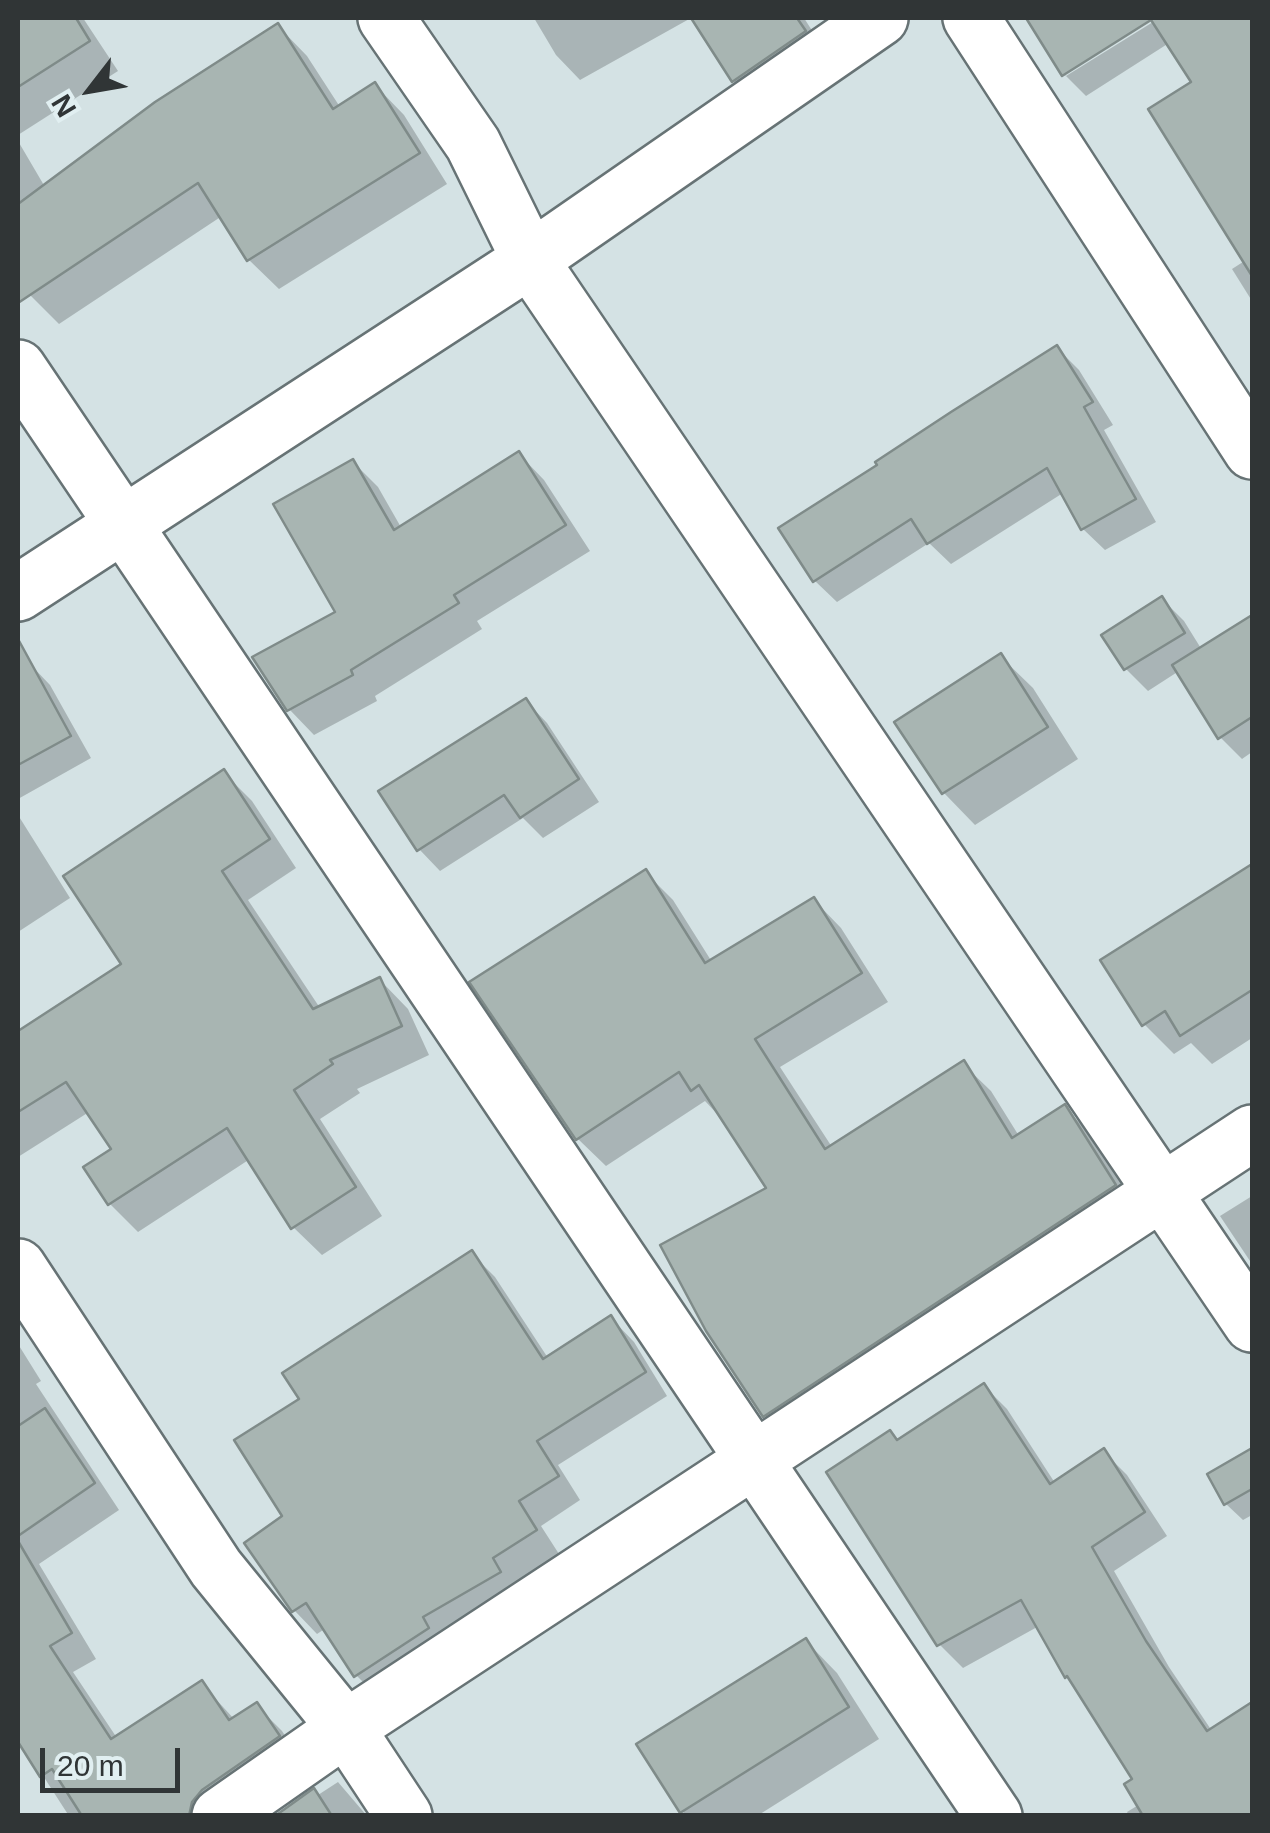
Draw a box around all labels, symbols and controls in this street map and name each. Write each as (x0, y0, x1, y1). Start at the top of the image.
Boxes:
north arrow (40, 40, 140, 140)
text: N (45, 89, 82, 122)
scale bar (45, 1728, 185, 1790)
text: 20 m (57, 1749, 124, 1782)

